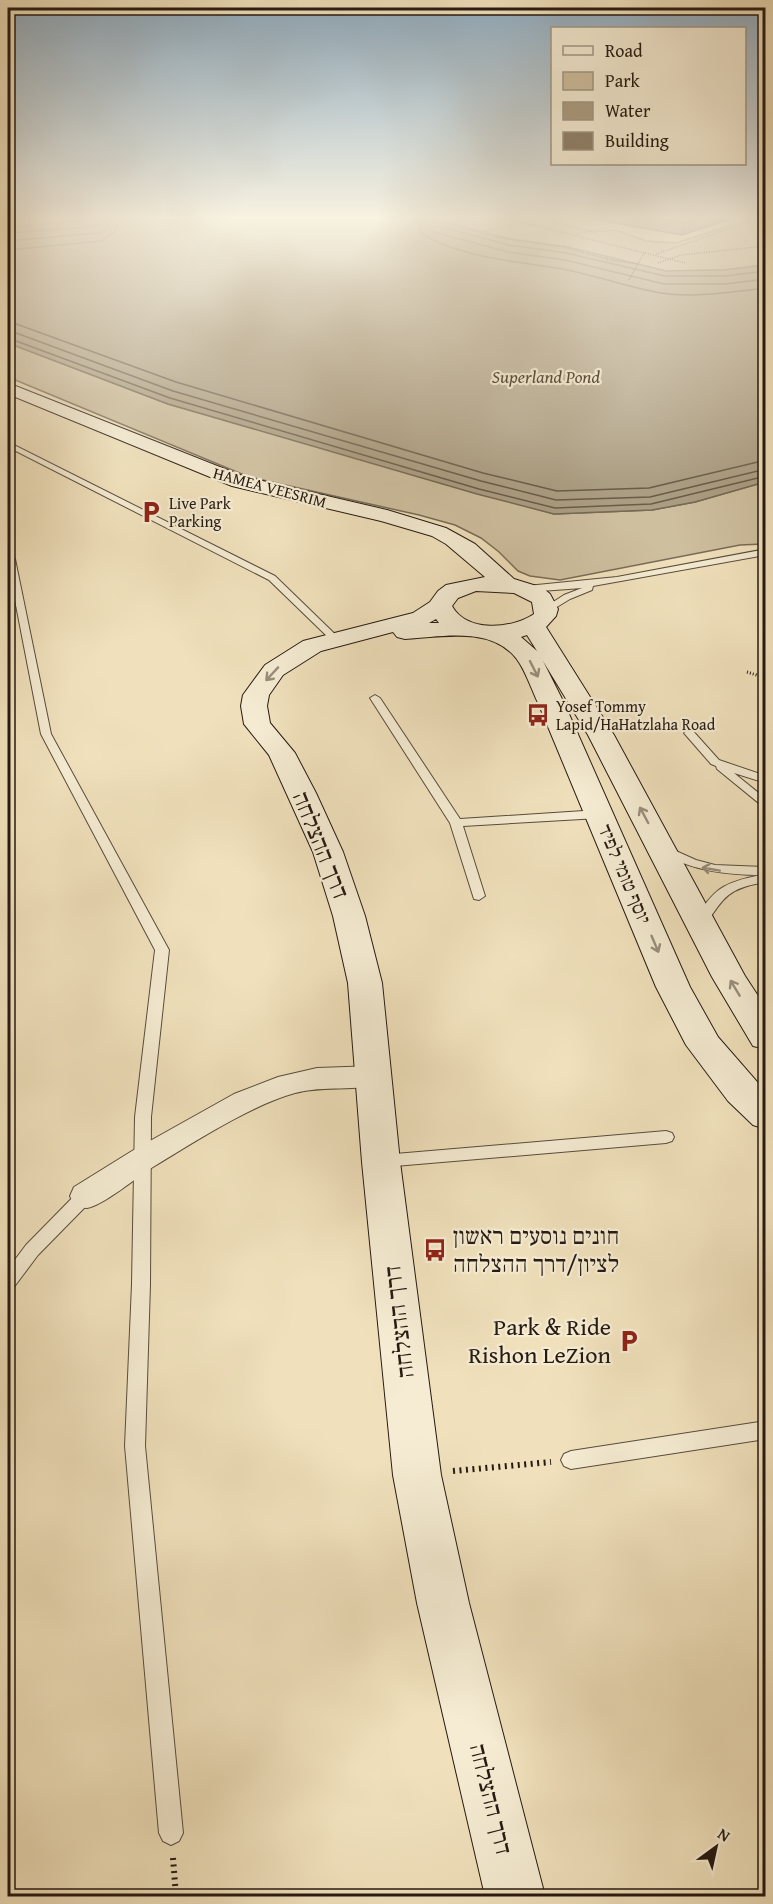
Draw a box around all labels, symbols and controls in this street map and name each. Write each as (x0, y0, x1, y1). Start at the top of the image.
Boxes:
legend (551, 27, 746, 165)
text: Road (605, 37, 643, 64)
text: Park (605, 67, 641, 94)
text: Water (605, 97, 651, 124)
text: Building (605, 127, 669, 154)
water label: Superland Pond (492, 363, 600, 390)
street label: HAMEA VEESRIM (211, 460, 329, 514)
place label: Live Park Parking (169, 491, 232, 533)
parking icon: Live Park Parking (138, 499, 164, 525)
one-way arrow (529, 660, 541, 678)
one-way arrow (265, 666, 279, 681)
place label: Yosef Tommy Lapid/HaHatzlaha Road (556, 694, 716, 736)
bus stop icon: Yosef Tommy Lapid/HaHatzlaha Road (525, 702, 551, 728)
street label: דרך ההצלחה (284, 786, 359, 904)
one-way arrow (637, 807, 649, 825)
street label: יוסף טומי לפיד (591, 819, 659, 928)
one-way arrow (702, 863, 721, 874)
one-way arrow (650, 934, 661, 953)
one-way arrow (729, 980, 741, 997)
place label: חונים נוסעים ראשון לציון/דרך ההצלחה (453, 1218, 619, 1281)
bus stop icon: חונים נוסעים ראשון לציון/דרך ההצלחה (422, 1237, 448, 1263)
street label: דרך ההצלחה (374, 1264, 423, 1380)
place label: Park & Ride Rishon LeZion (468, 1309, 612, 1372)
parking icon: Park & Ride Rishon LeZion (616, 1328, 642, 1354)
street label: דרך ההצלחה (461, 1740, 522, 1858)
north arrow (686, 1817, 746, 1877)
text: N (713, 1821, 735, 1848)

